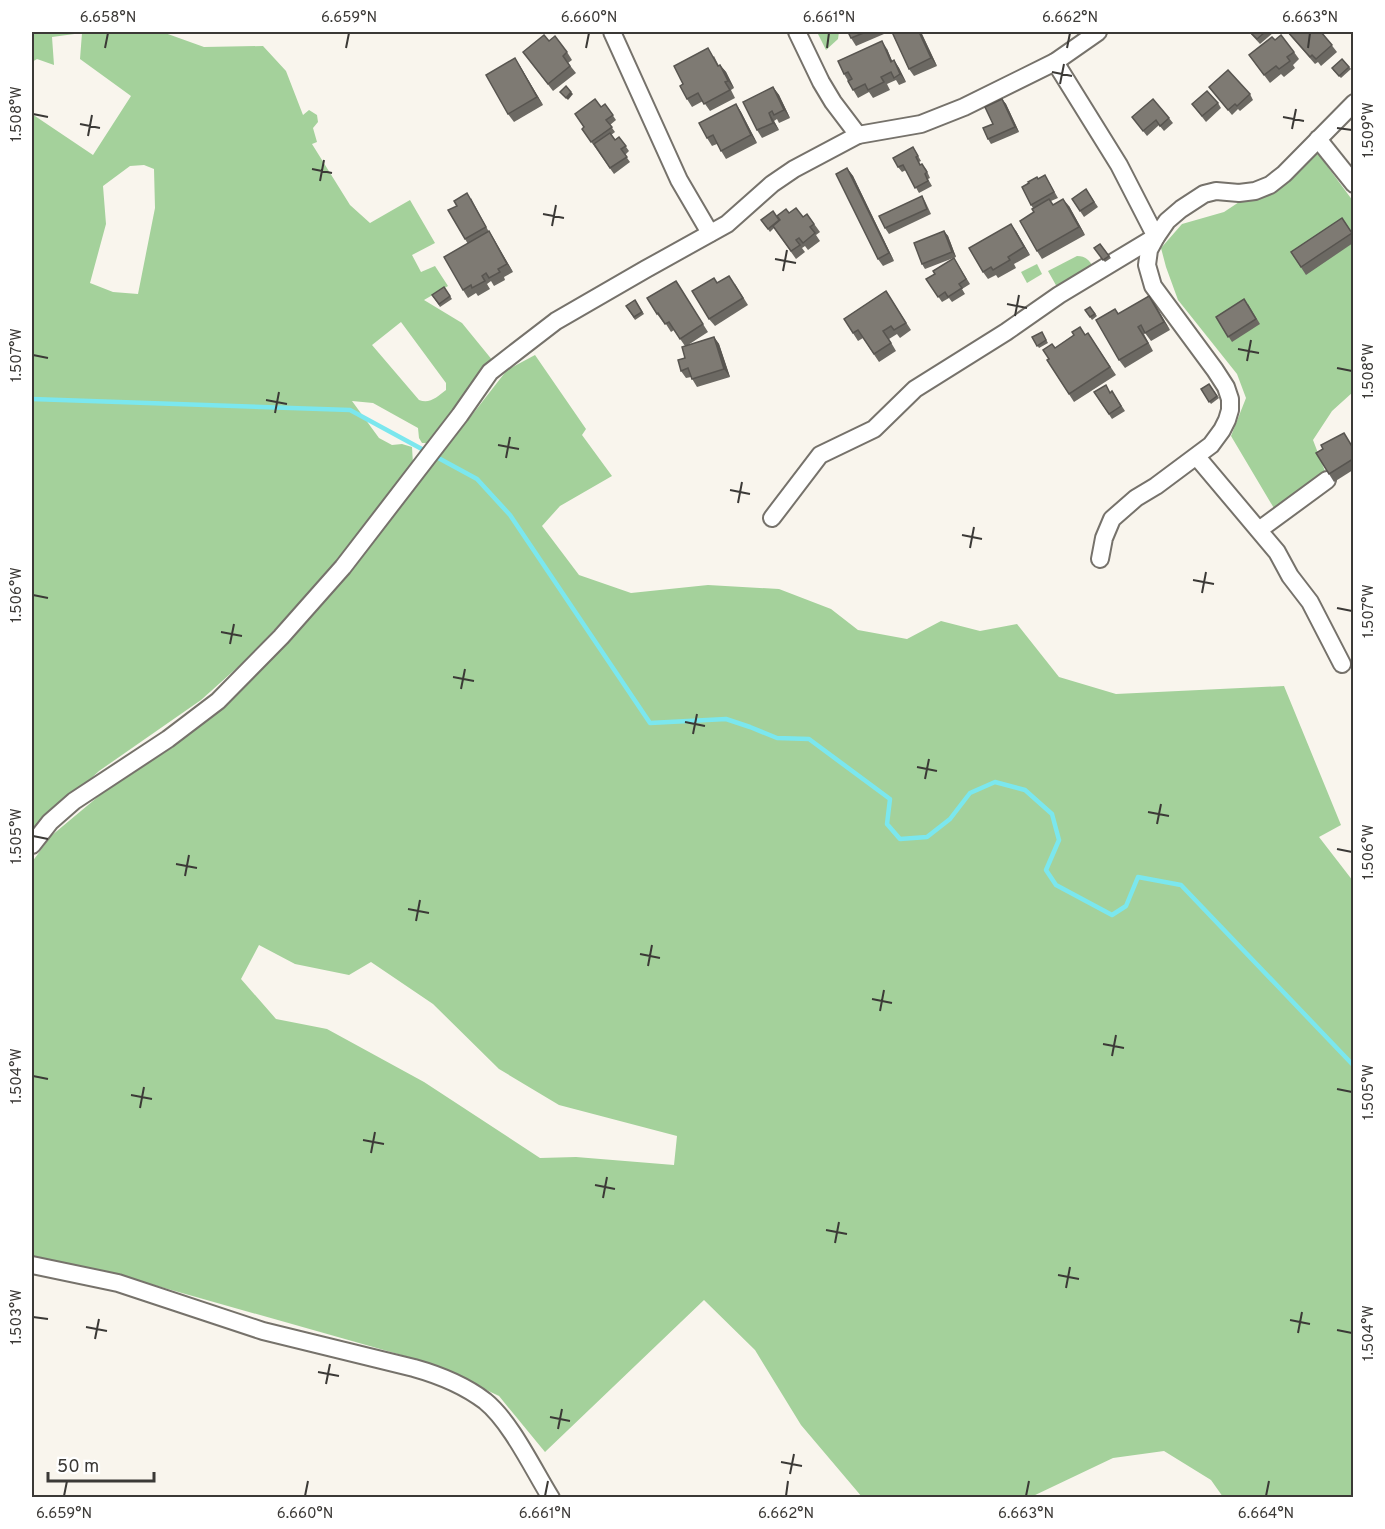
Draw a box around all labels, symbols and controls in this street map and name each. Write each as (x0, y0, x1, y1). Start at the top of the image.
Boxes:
text: 6.658°N (80, 9, 136, 28)
text: 6.659°N (321, 9, 377, 28)
text: 6.660°N (561, 9, 617, 28)
text: 6.661°N (803, 9, 855, 28)
text: 6.662°N (1042, 9, 1098, 28)
text: 6.663°N (1282, 9, 1338, 28)
text: 1.508°W (8, 86, 27, 142)
text: 1.509°W (1360, 102, 1379, 158)
text: 1.507°W (8, 328, 27, 382)
text: 1.508°W (1360, 343, 1379, 399)
text: 1.506°W (8, 567, 27, 623)
text: 1.507°W (1360, 584, 1379, 638)
text: 1.505°W (8, 808, 27, 864)
text: 1.506°W (1360, 824, 1379, 880)
text: 1.504°W (8, 1048, 27, 1104)
text: 1.505°W (1360, 1064, 1379, 1120)
text: 1.503°W (8, 1289, 27, 1345)
text: 1.504°W (1360, 1305, 1379, 1361)
scale bar (48, 1445, 154, 1483)
text: 50 m (57, 1456, 99, 1479)
text: 6.659°N (36, 1505, 92, 1524)
text: 6.660°N (277, 1505, 333, 1524)
text: 6.661°N (519, 1505, 571, 1524)
text: 6.662°N (758, 1505, 814, 1524)
text: 6.663°N (998, 1505, 1054, 1524)
text: 6.664°N (1238, 1505, 1294, 1524)

